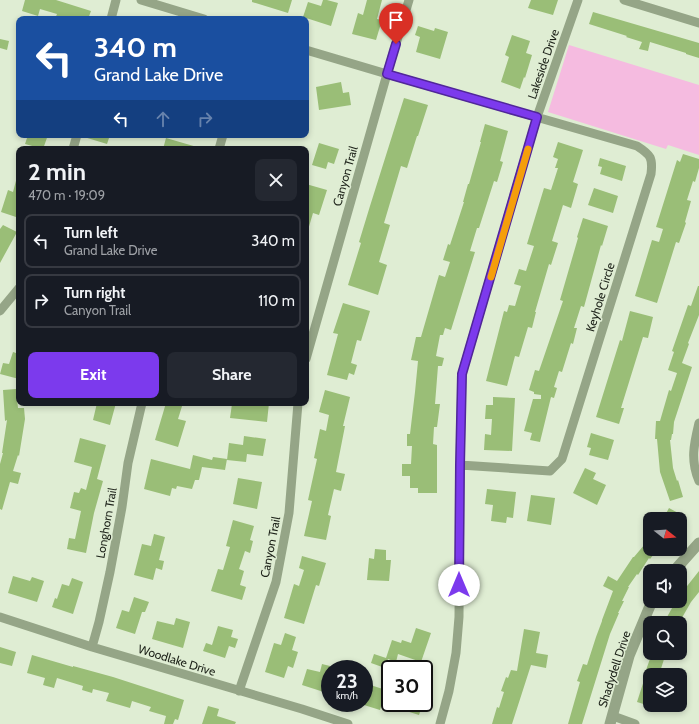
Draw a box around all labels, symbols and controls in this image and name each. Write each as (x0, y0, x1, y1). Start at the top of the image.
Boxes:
pin (379, 3, 413, 44)
icon: arrive (385, 9, 407, 31)
street label: Lakeside Drive (524, 27, 562, 101)
text: 340 m (94, 30, 177, 64)
icon: left (28, 32, 80, 84)
text: Grand Lake Drive (94, 64, 223, 86)
icon: left (110, 108, 132, 130)
icon: ahead (152, 108, 174, 130)
icon: right (194, 108, 216, 130)
street label: Canyon Trail (329, 144, 361, 208)
text: 2 min (28, 157, 86, 186)
button: close (255, 159, 297, 201)
text: 470 m · 19:09 (28, 187, 105, 203)
text: Turn left (64, 224, 118, 242)
icon: left (30, 230, 52, 252)
text: 340 m (251, 232, 295, 250)
text: Grand Lake Drive (64, 242, 157, 258)
street label: Keyhole Circle (582, 261, 618, 333)
text: Turn right (64, 284, 125, 302)
icon: right (30, 290, 52, 312)
text: 110 m (258, 292, 295, 310)
text: Canyon Trail (64, 302, 131, 318)
button: Exit (28, 352, 159, 398)
button: Share (167, 352, 297, 398)
street label: Longhorn Trail (92, 486, 120, 560)
north arrow (643, 512, 687, 556)
map controls (643, 512, 687, 712)
street label: Canyon Trail (257, 515, 283, 579)
position arrow (438, 564, 480, 606)
button: sound (643, 564, 687, 608)
button: search (643, 616, 687, 660)
street label: Shadydell Drive (595, 629, 633, 709)
street label: Woodlake Drive (136, 641, 218, 679)
speed limit sign: 30 (381, 660, 433, 712)
button: layers (643, 668, 687, 712)
text: 23 (336, 669, 358, 693)
text: km/h (336, 689, 358, 702)

